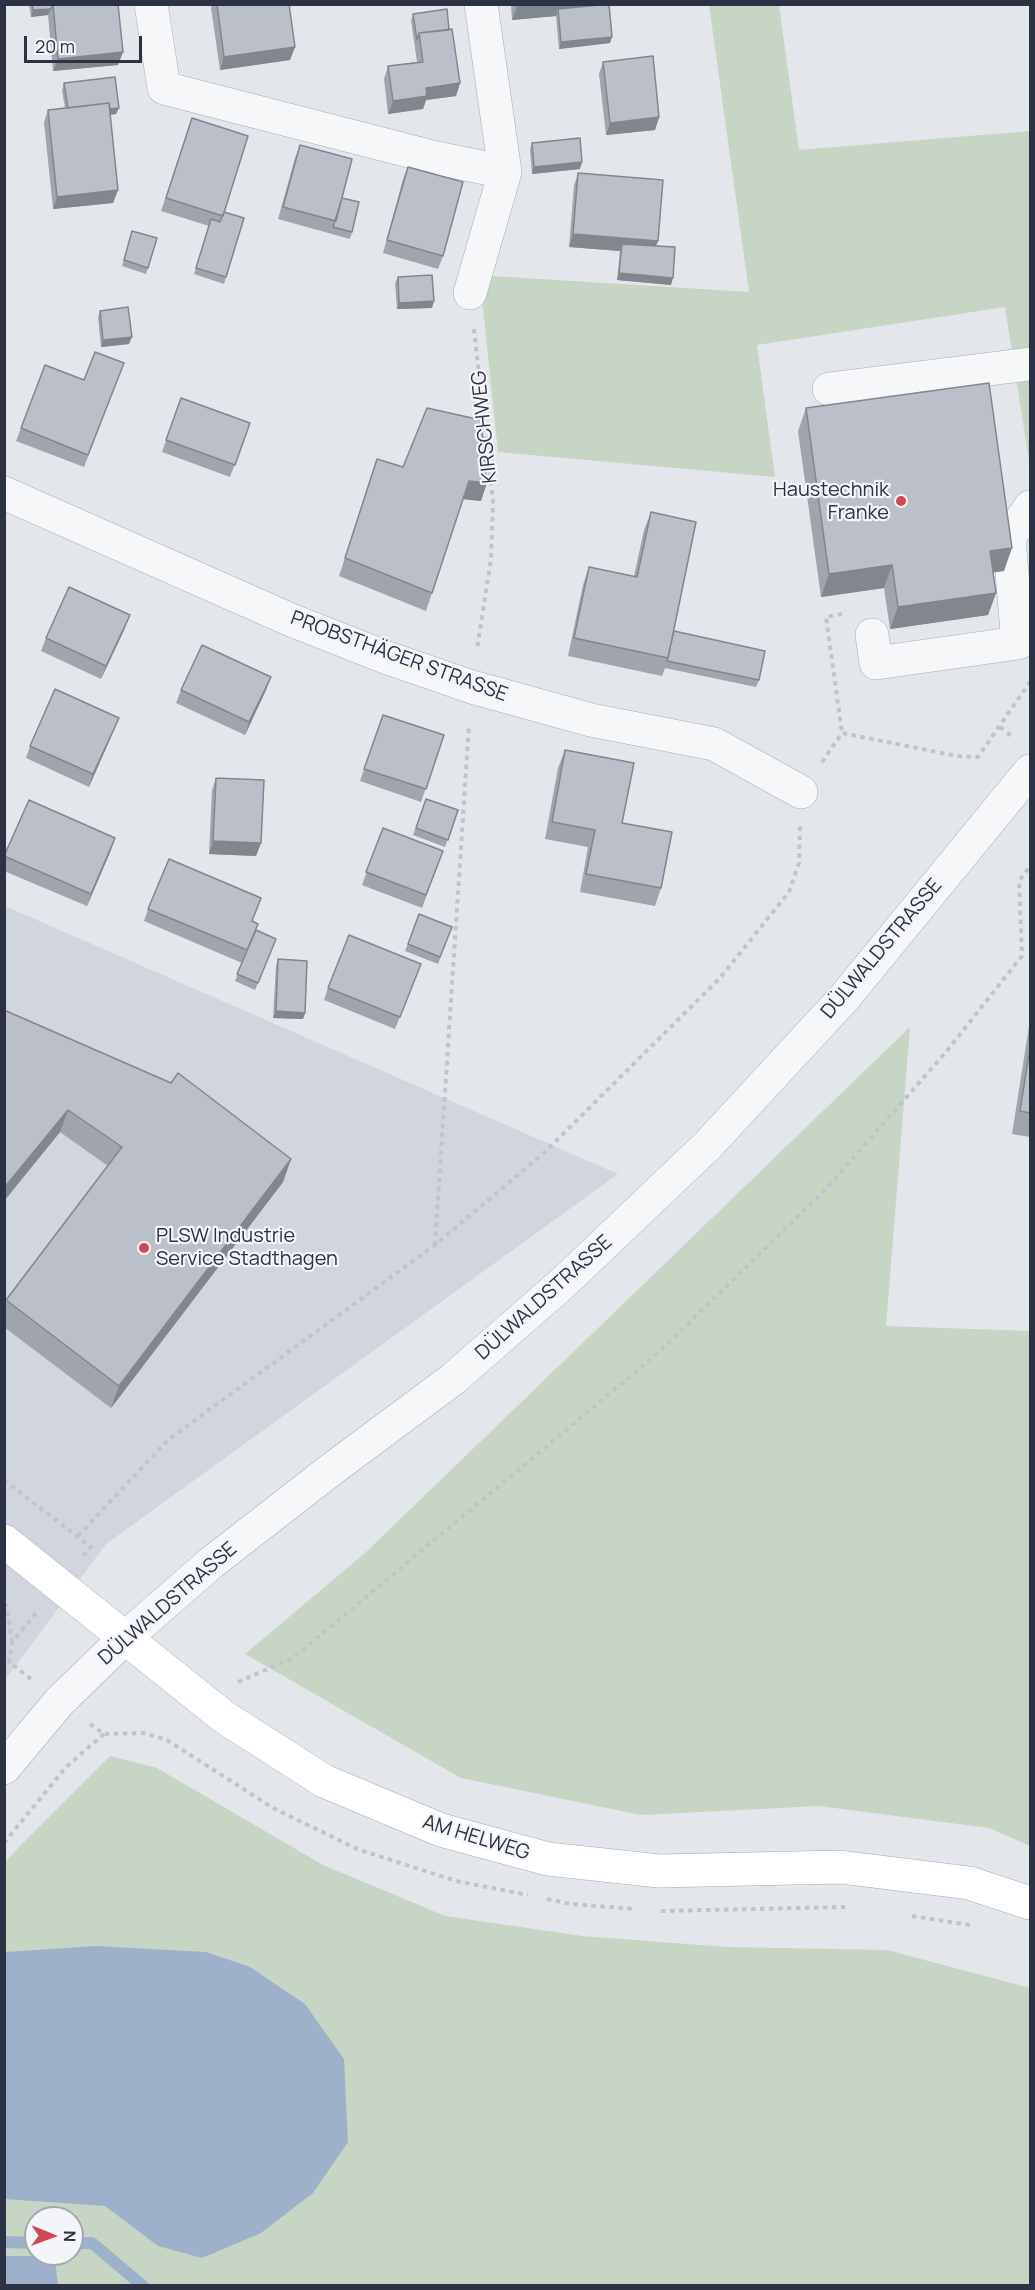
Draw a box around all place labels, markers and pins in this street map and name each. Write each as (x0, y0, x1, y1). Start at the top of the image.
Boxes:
place label: Haustechnik Franke (773, 478, 889, 525)
marker: Haustechnik Franke (894, 494, 908, 508)
place label: PLSW Industrie Service Stadthagen (156, 1224, 338, 1271)
marker: PLSW Industrie Service Stadthagen (137, 1241, 151, 1255)

